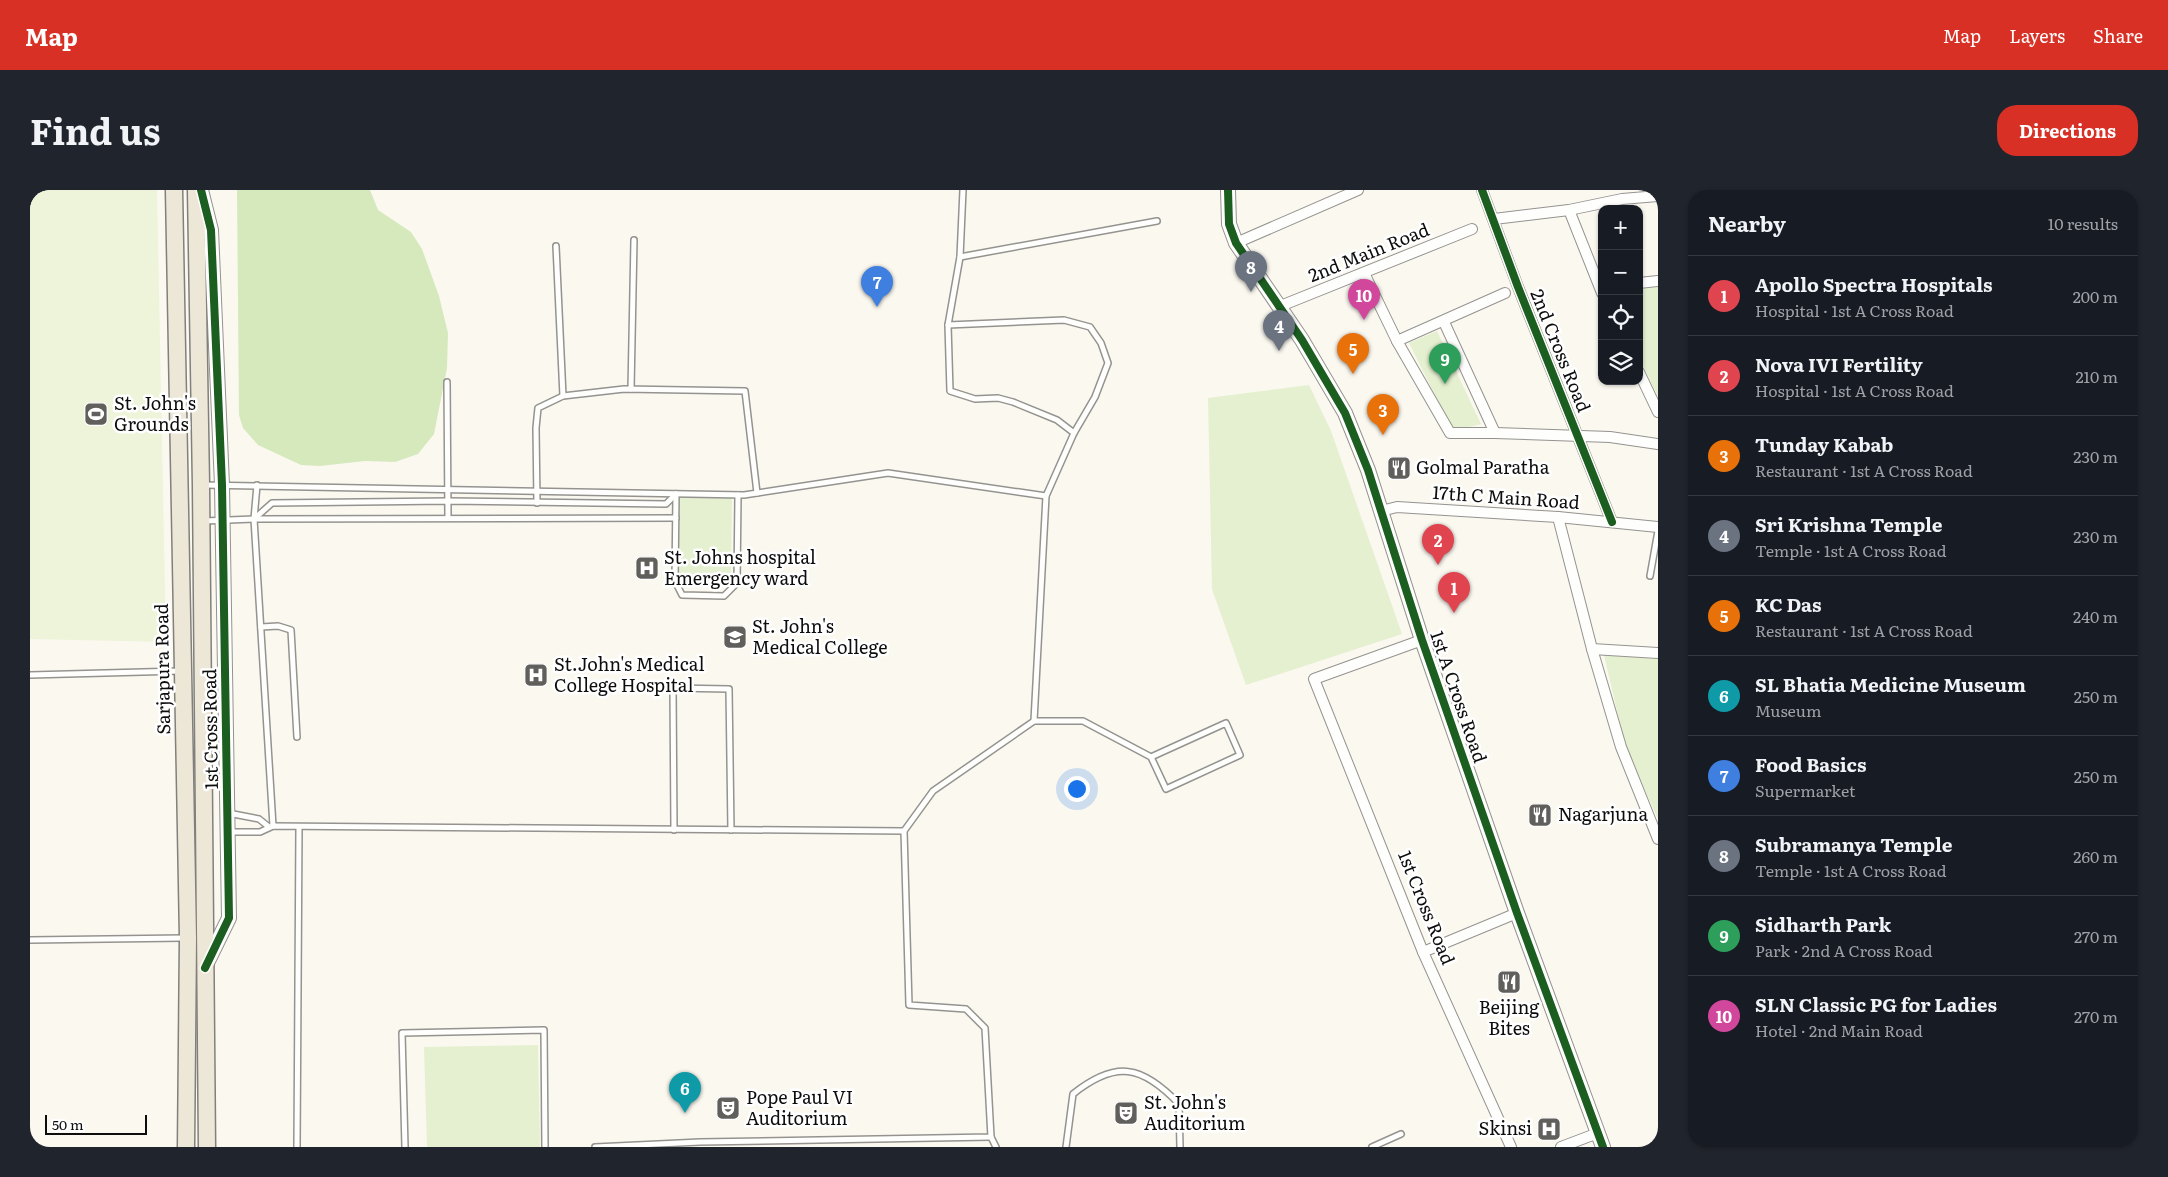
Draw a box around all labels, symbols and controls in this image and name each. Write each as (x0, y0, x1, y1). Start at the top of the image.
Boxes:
text: Map (25, 18, 78, 53)
text: Map (1943, 22, 1981, 49)
text: Layers (2009, 22, 2065, 49)
text: Share (2093, 22, 2143, 49)
text: Find us (30, 104, 160, 156)
button: Directions (1997, 105, 2138, 156)
map controls (1598, 205, 1643, 385)
button: + (1598, 205, 1643, 250)
text: Nearby (1708, 207, 1786, 238)
text: 10 results (2048, 211, 2118, 235)
street label: 2nd Main Road (1304, 215, 1433, 288)
button: − (1598, 250, 1643, 295)
pin: 8 (1235, 251, 1267, 292)
pin: 7 (861, 266, 893, 307)
text: Apollo Spectra Hospitals (1755, 270, 1993, 298)
pin: 10 (1348, 279, 1380, 320)
text: 1 (1721, 284, 1727, 308)
text: 200 m (2073, 284, 2118, 308)
street label: 2nd Cross Road (1524, 285, 1598, 416)
button: locate (1598, 295, 1643, 340)
text: Hospital · 1st A Cross Road (1755, 298, 1954, 322)
pin: 4 (1263, 310, 1295, 351)
pin: 5 (1337, 333, 1369, 374)
button: layers (1598, 340, 1643, 385)
pin: 9 (1429, 343, 1461, 384)
text: Nova IVI Fertility (1755, 350, 1923, 378)
text: 2 (1720, 364, 1728, 388)
text: 210 m (2075, 364, 2118, 388)
text: Hospital · 1st A Cross Road (1755, 378, 1954, 402)
place label: St. John's Grounds (114, 389, 196, 437)
pin: 3 (1367, 394, 1399, 435)
sports icon: St. John's Grounds (83, 401, 109, 427)
text: Tunday Kabab (1755, 430, 1893, 458)
text: 3 (1720, 444, 1728, 468)
text: 230 m (2073, 444, 2118, 468)
place label: Golmal Paratha (1416, 453, 1550, 480)
restaurant icon: Golmal Paratha (1386, 455, 1412, 481)
text: Restaurant · 1st A Cross Road (1755, 458, 1973, 482)
street label: 17th C Main Road (1432, 478, 1581, 515)
text: Sri Krishna Temple (1755, 510, 1943, 538)
pin: 2 (1422, 524, 1454, 565)
text: 4 (1719, 524, 1729, 548)
text: 230 m (2073, 524, 2118, 548)
text: Temple · 1st A Cross Road (1755, 538, 1946, 562)
place label: St. Johns hospital Emergency ward (664, 543, 816, 591)
hospital icon: St. Johns hospital Emergency ward (634, 555, 660, 581)
pin: 1 (1438, 572, 1470, 613)
text: KC Das (1755, 590, 1821, 618)
street label: Sarjapura Road (147, 603, 176, 735)
text: 5 (1720, 604, 1728, 628)
text: 240 m (2073, 604, 2118, 628)
place label: St. John's Medical College (752, 612, 887, 660)
text: Restaurant · 1st A Cross Road (1755, 618, 1973, 642)
school or university icon: St. John's Medical College (722, 624, 748, 650)
street label: 1st A Cross Road (1424, 627, 1495, 766)
place label: St.John's Medical College Hospital (554, 650, 705, 698)
hospital icon: St.John's Medical College Hospital (523, 662, 549, 688)
street label: 1st Cross Road (195, 668, 224, 790)
text: SL Bhatia Medicine Museum (1755, 670, 2026, 698)
text: 6 (1719, 684, 1729, 708)
text: 250 m (2074, 684, 2118, 708)
text: Museum (1755, 698, 1822, 722)
text: Food Basics (1755, 750, 1866, 778)
text: 7 (1720, 764, 1728, 788)
text: 250 m (2074, 764, 2118, 788)
your location (1064, 776, 1090, 802)
text: Supermarket (1755, 778, 1855, 802)
place label: Nagarjuna (1558, 800, 1648, 827)
restaurant icon: Nagarjuna (1527, 802, 1553, 828)
text: Subramanya Temple (1755, 830, 1953, 858)
text: 8 (1719, 844, 1729, 868)
text: 260 m (2073, 844, 2118, 868)
street label: 1st Cross Road (1392, 846, 1463, 969)
text: Temple · 1st A Cross Road (1755, 858, 1946, 882)
text: Sidharth Park (1755, 910, 1891, 938)
text: 9 (1719, 924, 1729, 948)
text: 270 m (2074, 924, 2118, 948)
text: Park · 2nd A Cross Road (1755, 938, 1933, 962)
restaurant icon: Beijing Bites (1496, 969, 1522, 995)
text: SLN Classic PG for Ladies (1755, 990, 1997, 1018)
place label: Beijing Bites (1479, 993, 1540, 1041)
text: 10 (1716, 1004, 1732, 1028)
text: 270 m (2074, 1004, 2118, 1028)
text: Hotel · 2nd Main Road (1755, 1018, 1923, 1042)
pin: 6 (669, 1072, 701, 1113)
place label: Pope Paul VI Auditorium (746, 1083, 853, 1131)
place label: St. John's Auditorium (1144, 1088, 1245, 1136)
theatre icon: Pope Paul VI Auditorium (715, 1095, 741, 1121)
theatre icon: St. John's Auditorium (1113, 1100, 1139, 1126)
scale bar (45, 1112, 148, 1135)
text: 50 m (52, 1114, 84, 1134)
place label: Skinsi (1478, 1114, 1532, 1141)
hospital icon: Skinsi (1536, 1116, 1562, 1142)

